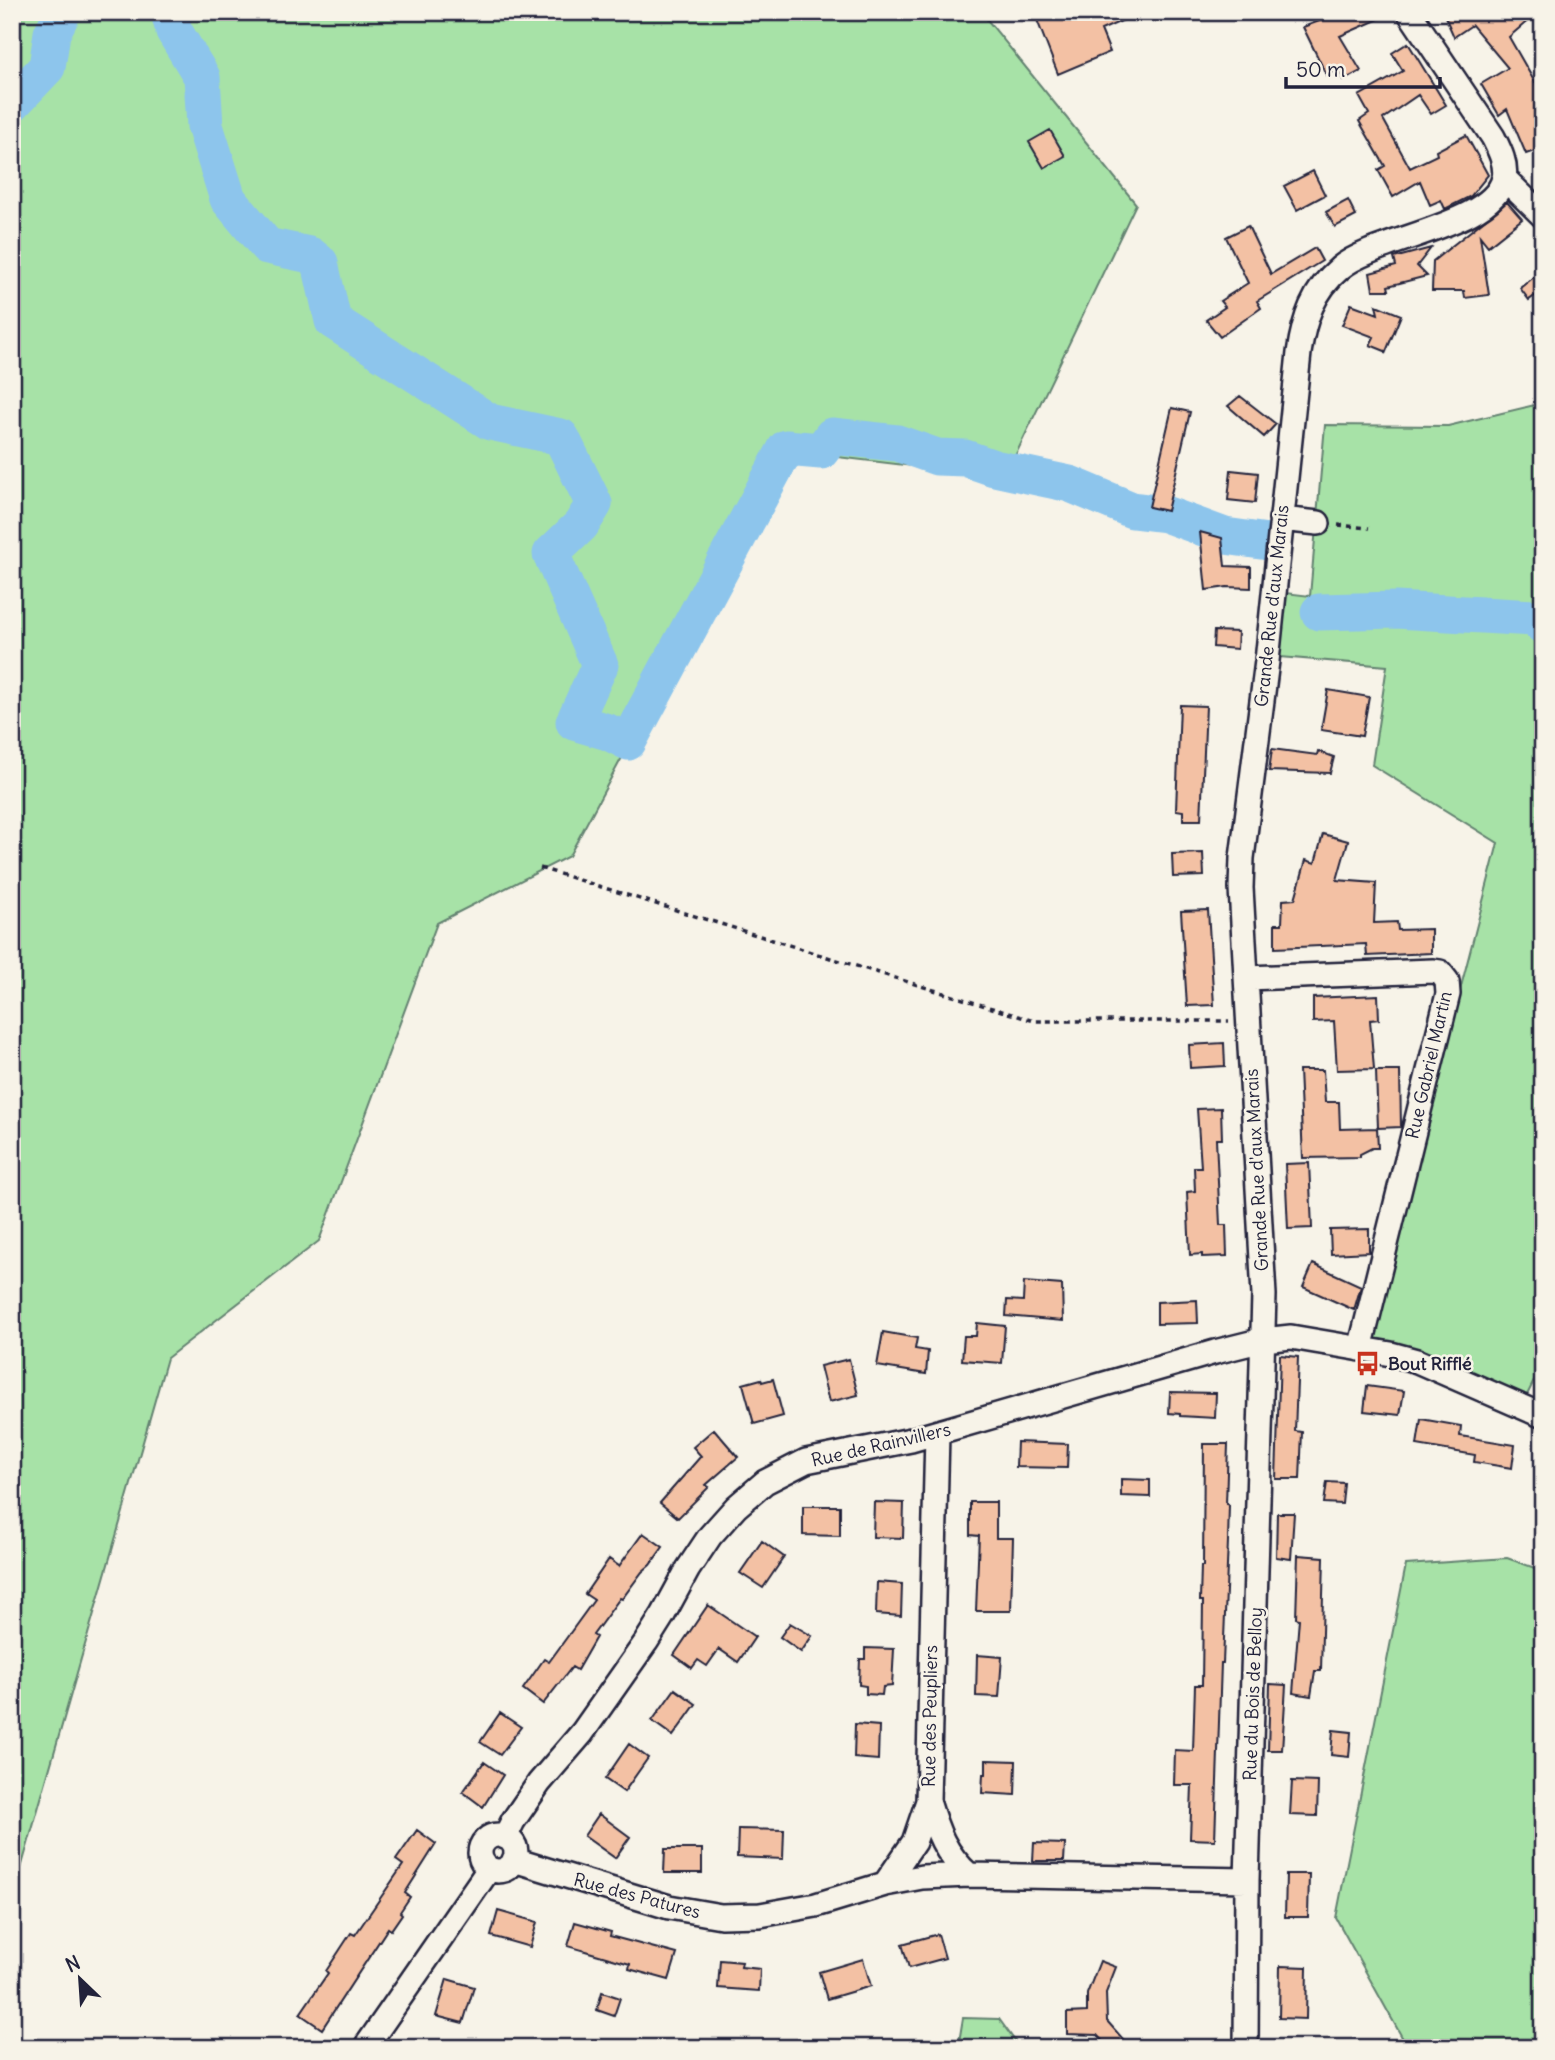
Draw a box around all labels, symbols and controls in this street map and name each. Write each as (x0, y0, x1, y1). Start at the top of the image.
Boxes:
scale bar (1286, 46, 1440, 90)
text: 50 m (1296, 56, 1345, 83)
street label: Grande Rue d'aux Marais (1249, 504, 1294, 708)
street label: Rue Gabriel Martin (1400, 989, 1457, 1141)
street label: Grande Rue d'aux Marais (1240, 1068, 1273, 1272)
bus stop icon: Bout Rifflé (1354, 1350, 1382, 1378)
place label: Bout Rifflé (1388, 1352, 1472, 1375)
street label: Rue de Rainvillers (809, 1417, 953, 1472)
street label: Rue du Bois de Belloy (1238, 1607, 1267, 1781)
street label: Rue des Peupliers (917, 1645, 942, 1787)
street label: Rue des Patures (571, 1868, 703, 1923)
north arrow (46, 1944, 116, 2014)
text: N (62, 1950, 84, 1977)

